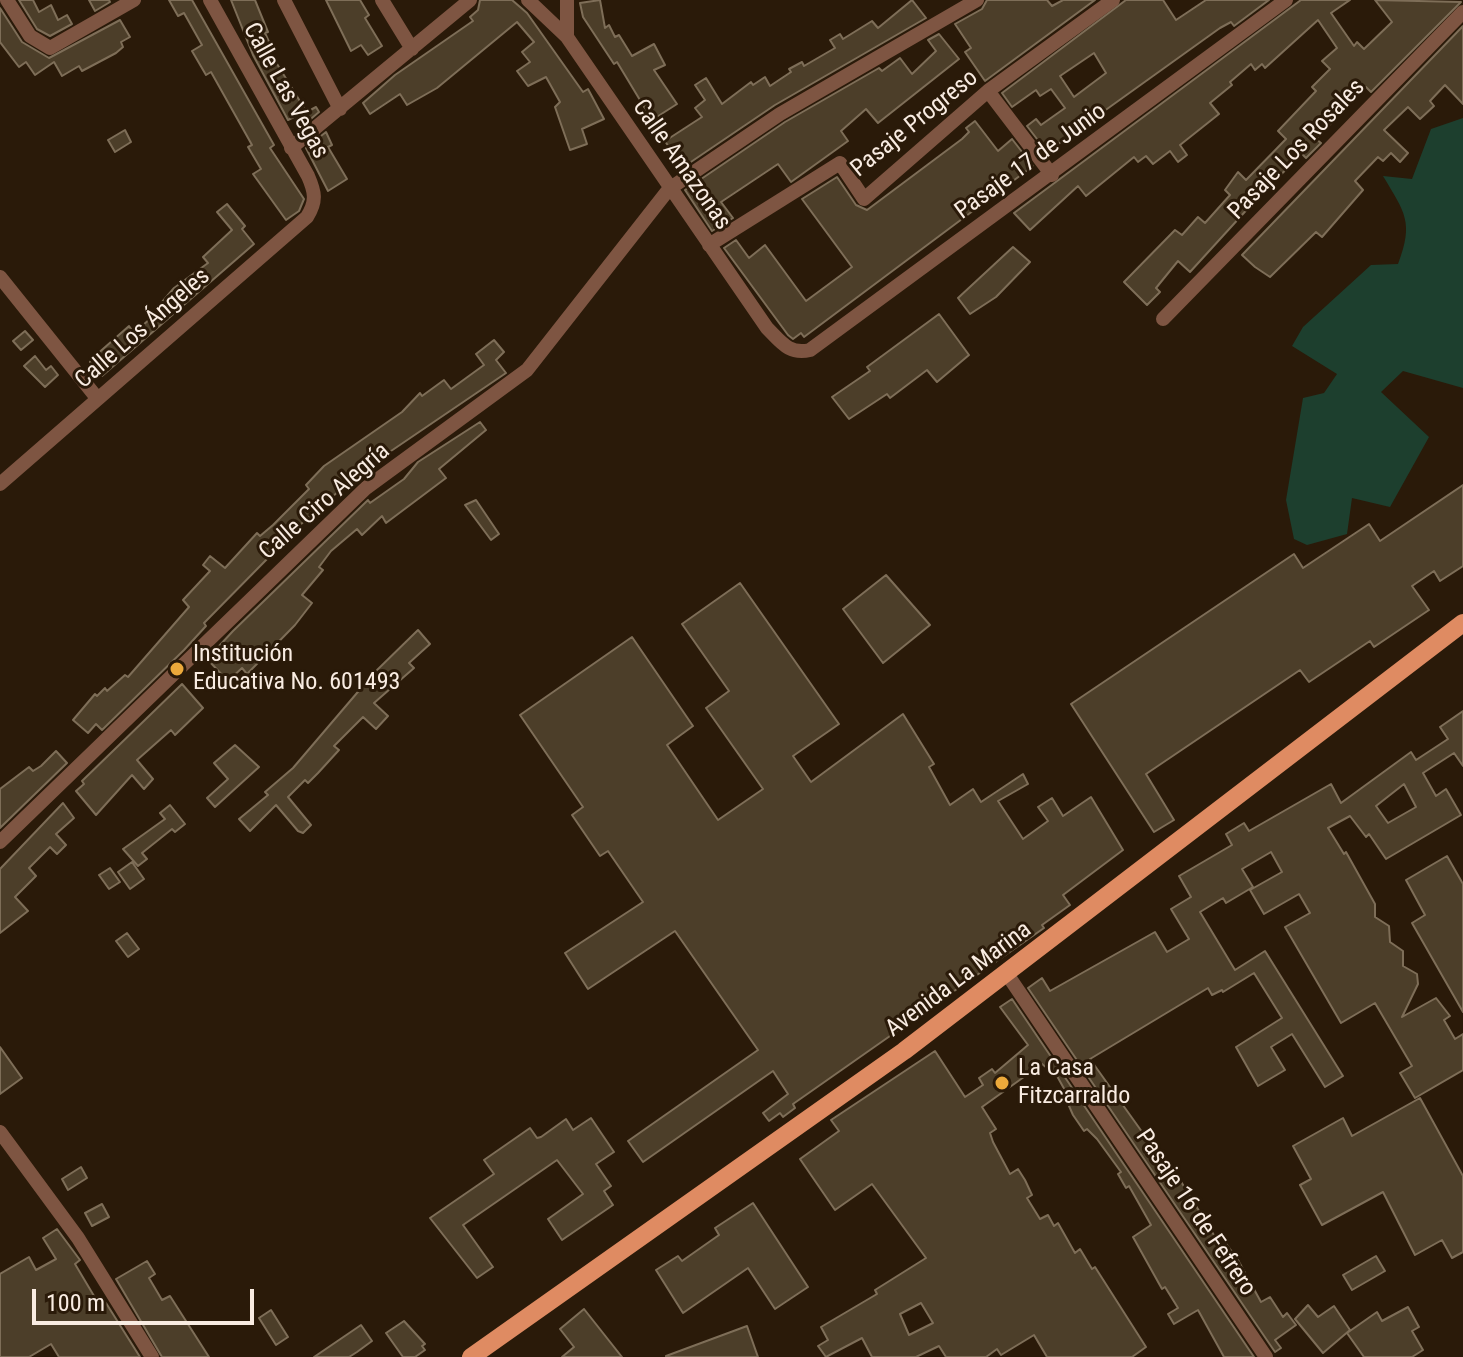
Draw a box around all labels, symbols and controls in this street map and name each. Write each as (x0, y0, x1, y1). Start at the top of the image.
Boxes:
street label: Calle Las Vegas (236, 18, 334, 164)
street label: Pasaje Progreso (846, 64, 984, 184)
street label: Pasaje Los Rosales (1223, 74, 1371, 226)
street label: Calle Amazonas (625, 94, 737, 236)
street label: Pasaje 17 de Junio (950, 98, 1112, 226)
street label: Calle Los Ángeles (70, 263, 216, 395)
street label: Calle Ciro Alegría (254, 437, 396, 567)
place label: Institución Educativa No. 601493 (193, 641, 400, 697)
marker: Institución Educativa No. 601493 (168, 660, 186, 678)
street label: Avenida La Marina (881, 916, 1037, 1044)
place label: La Casa Fitzcarraldo (1018, 1055, 1130, 1111)
marker: La Casa Fitzcarraldo (993, 1074, 1011, 1092)
street label: Pasaje 16 de Fefrero (1129, 1124, 1261, 1302)
scale bar (36, 1273, 258, 1323)
text: 100 m (46, 1289, 105, 1317)

